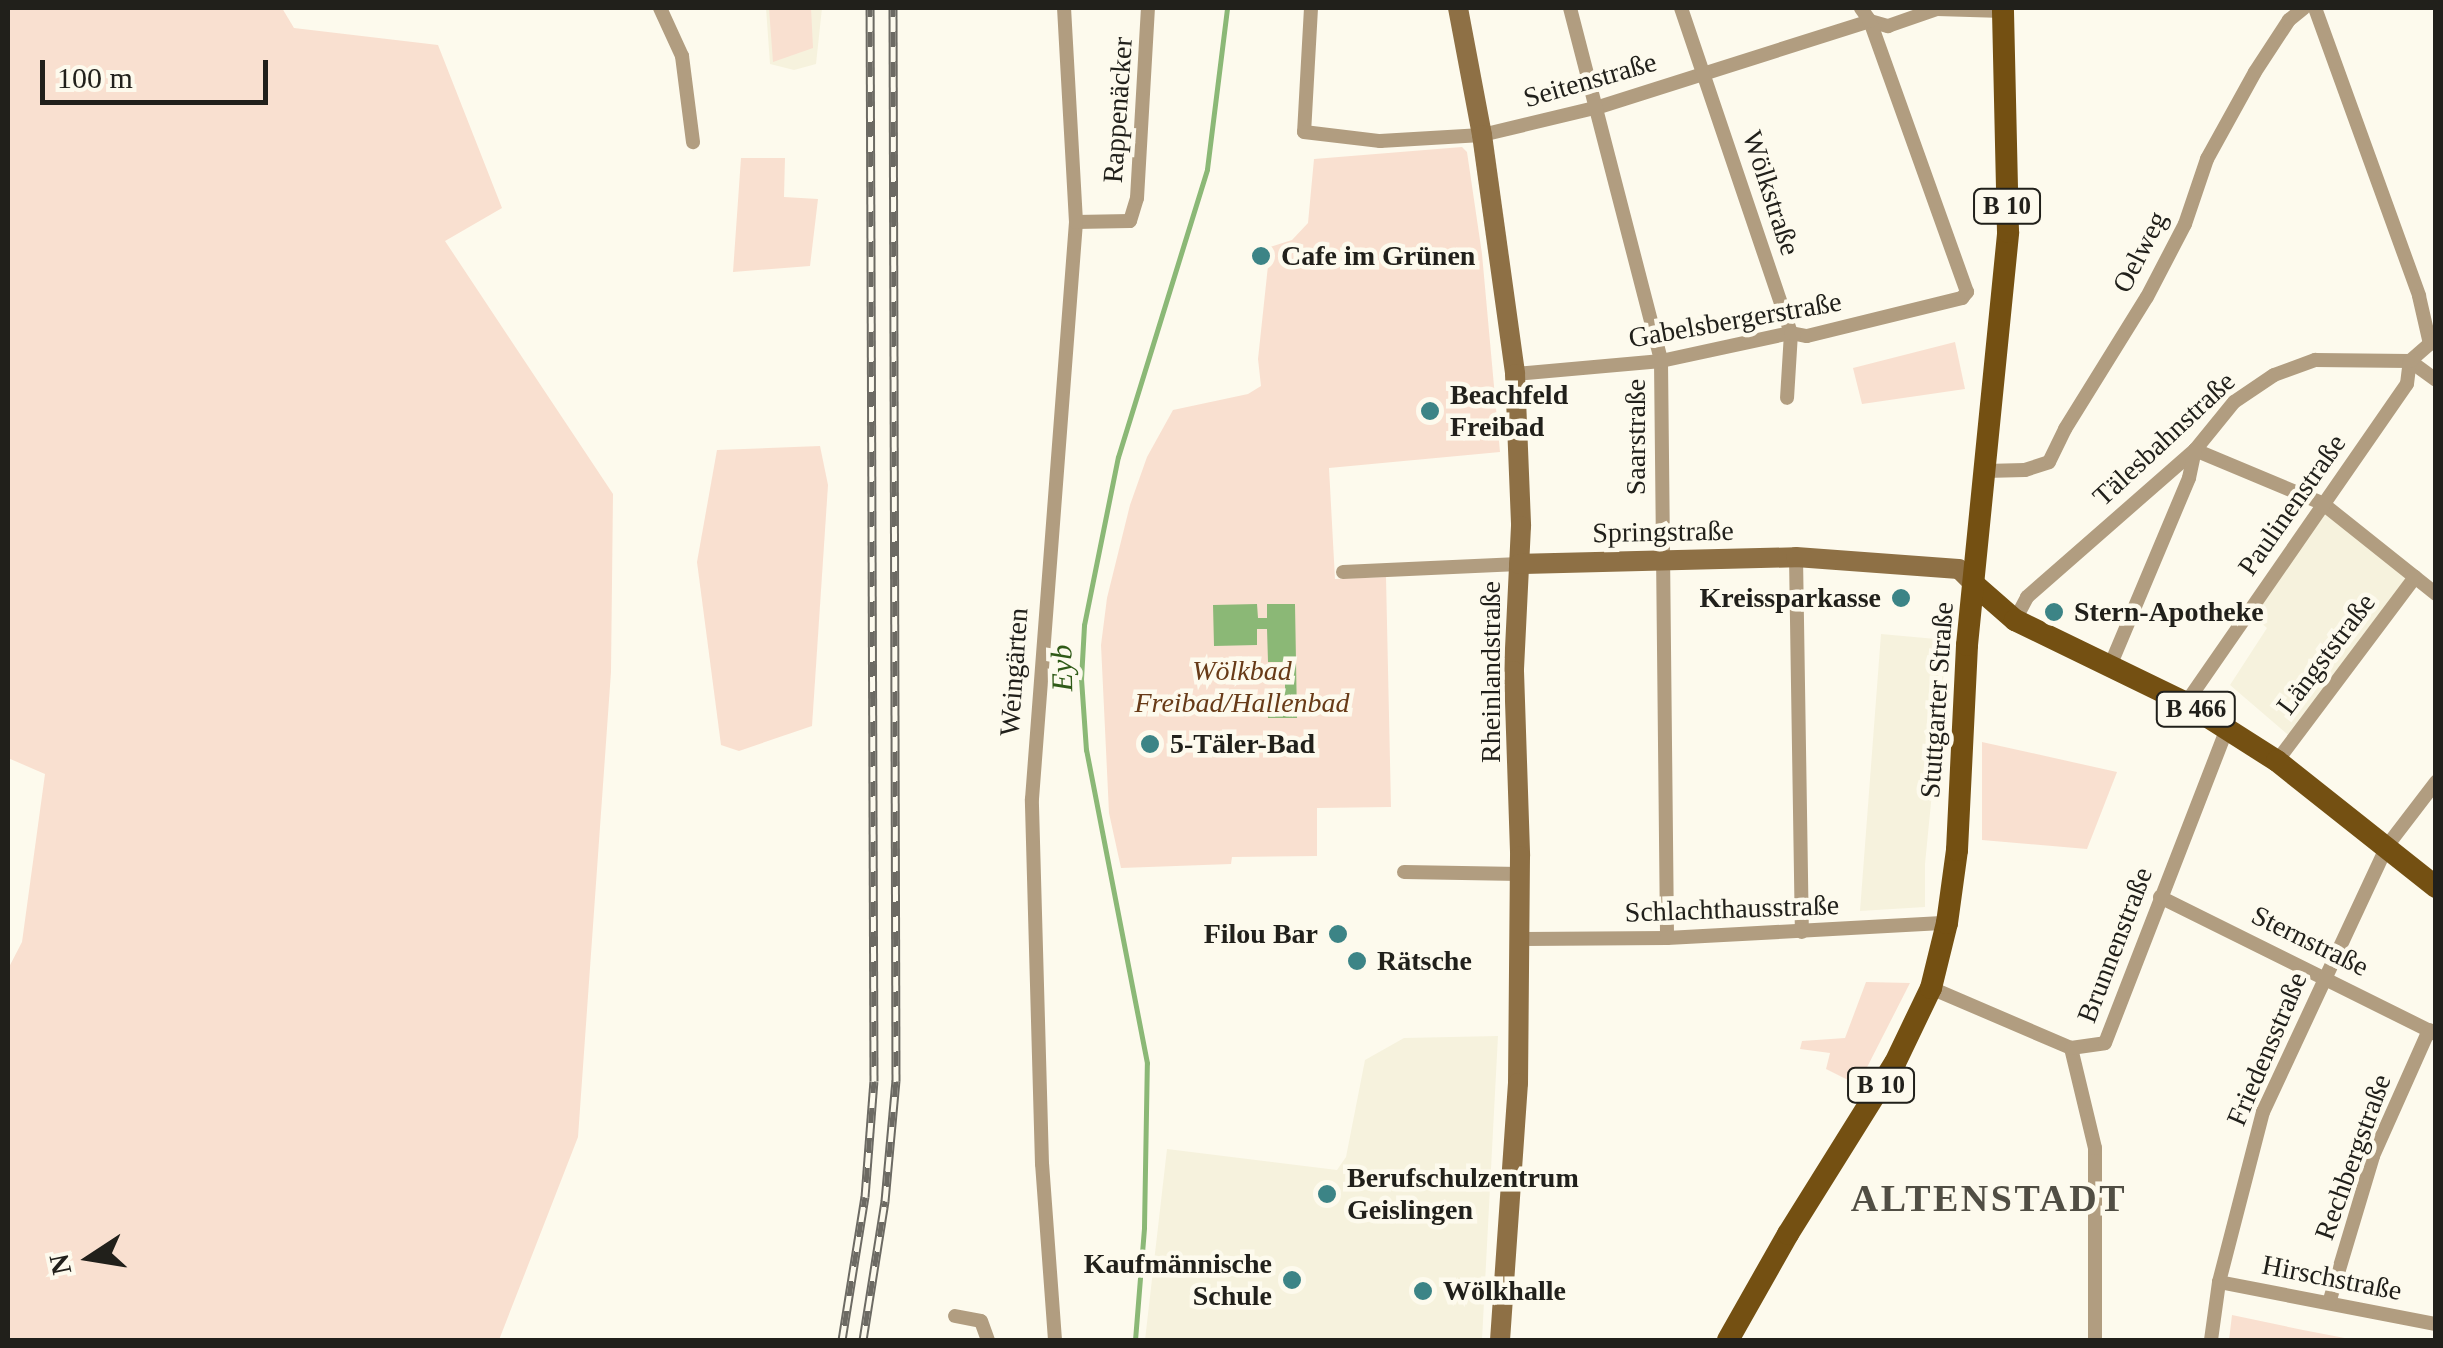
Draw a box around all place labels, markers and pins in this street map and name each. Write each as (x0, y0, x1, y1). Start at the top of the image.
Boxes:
place label: Cafe im Grünen (1281, 239, 1475, 273)
marker: Cafe im Grünen (1250, 245, 1272, 267)
place label: Beachfeld Freibad (1450, 378, 1568, 444)
marker: Beachfeld Freibad (1419, 400, 1441, 422)
place label: Kreissparkasse (1700, 581, 1881, 615)
marker: Kreissparkasse (1890, 587, 1912, 609)
place label: Stern-Apotheke (2074, 595, 2264, 629)
marker: Stern-Apotheke (2043, 601, 2065, 623)
place label: 5-Täler-Bad (1170, 727, 1315, 761)
marker: 5-Täler-Bad (1139, 733, 1161, 755)
place label: Filou Bar (1204, 917, 1318, 951)
marker: Filou Bar (1327, 923, 1349, 945)
place label: Rätsche (1377, 944, 1472, 978)
marker: Rätsche (1346, 950, 1368, 972)
place label: Berufschulzentrum Geislingen (1347, 1161, 1579, 1227)
marker: Berufschulzentrum Geislingen (1316, 1183, 1338, 1205)
place label: Kaufmännische Schule (1084, 1247, 1272, 1313)
marker: Kaufmännische Schule (1281, 1269, 1303, 1291)
place label: Wölkhalle (1443, 1274, 1566, 1308)
marker: Wölkhalle (1412, 1280, 1434, 1302)

